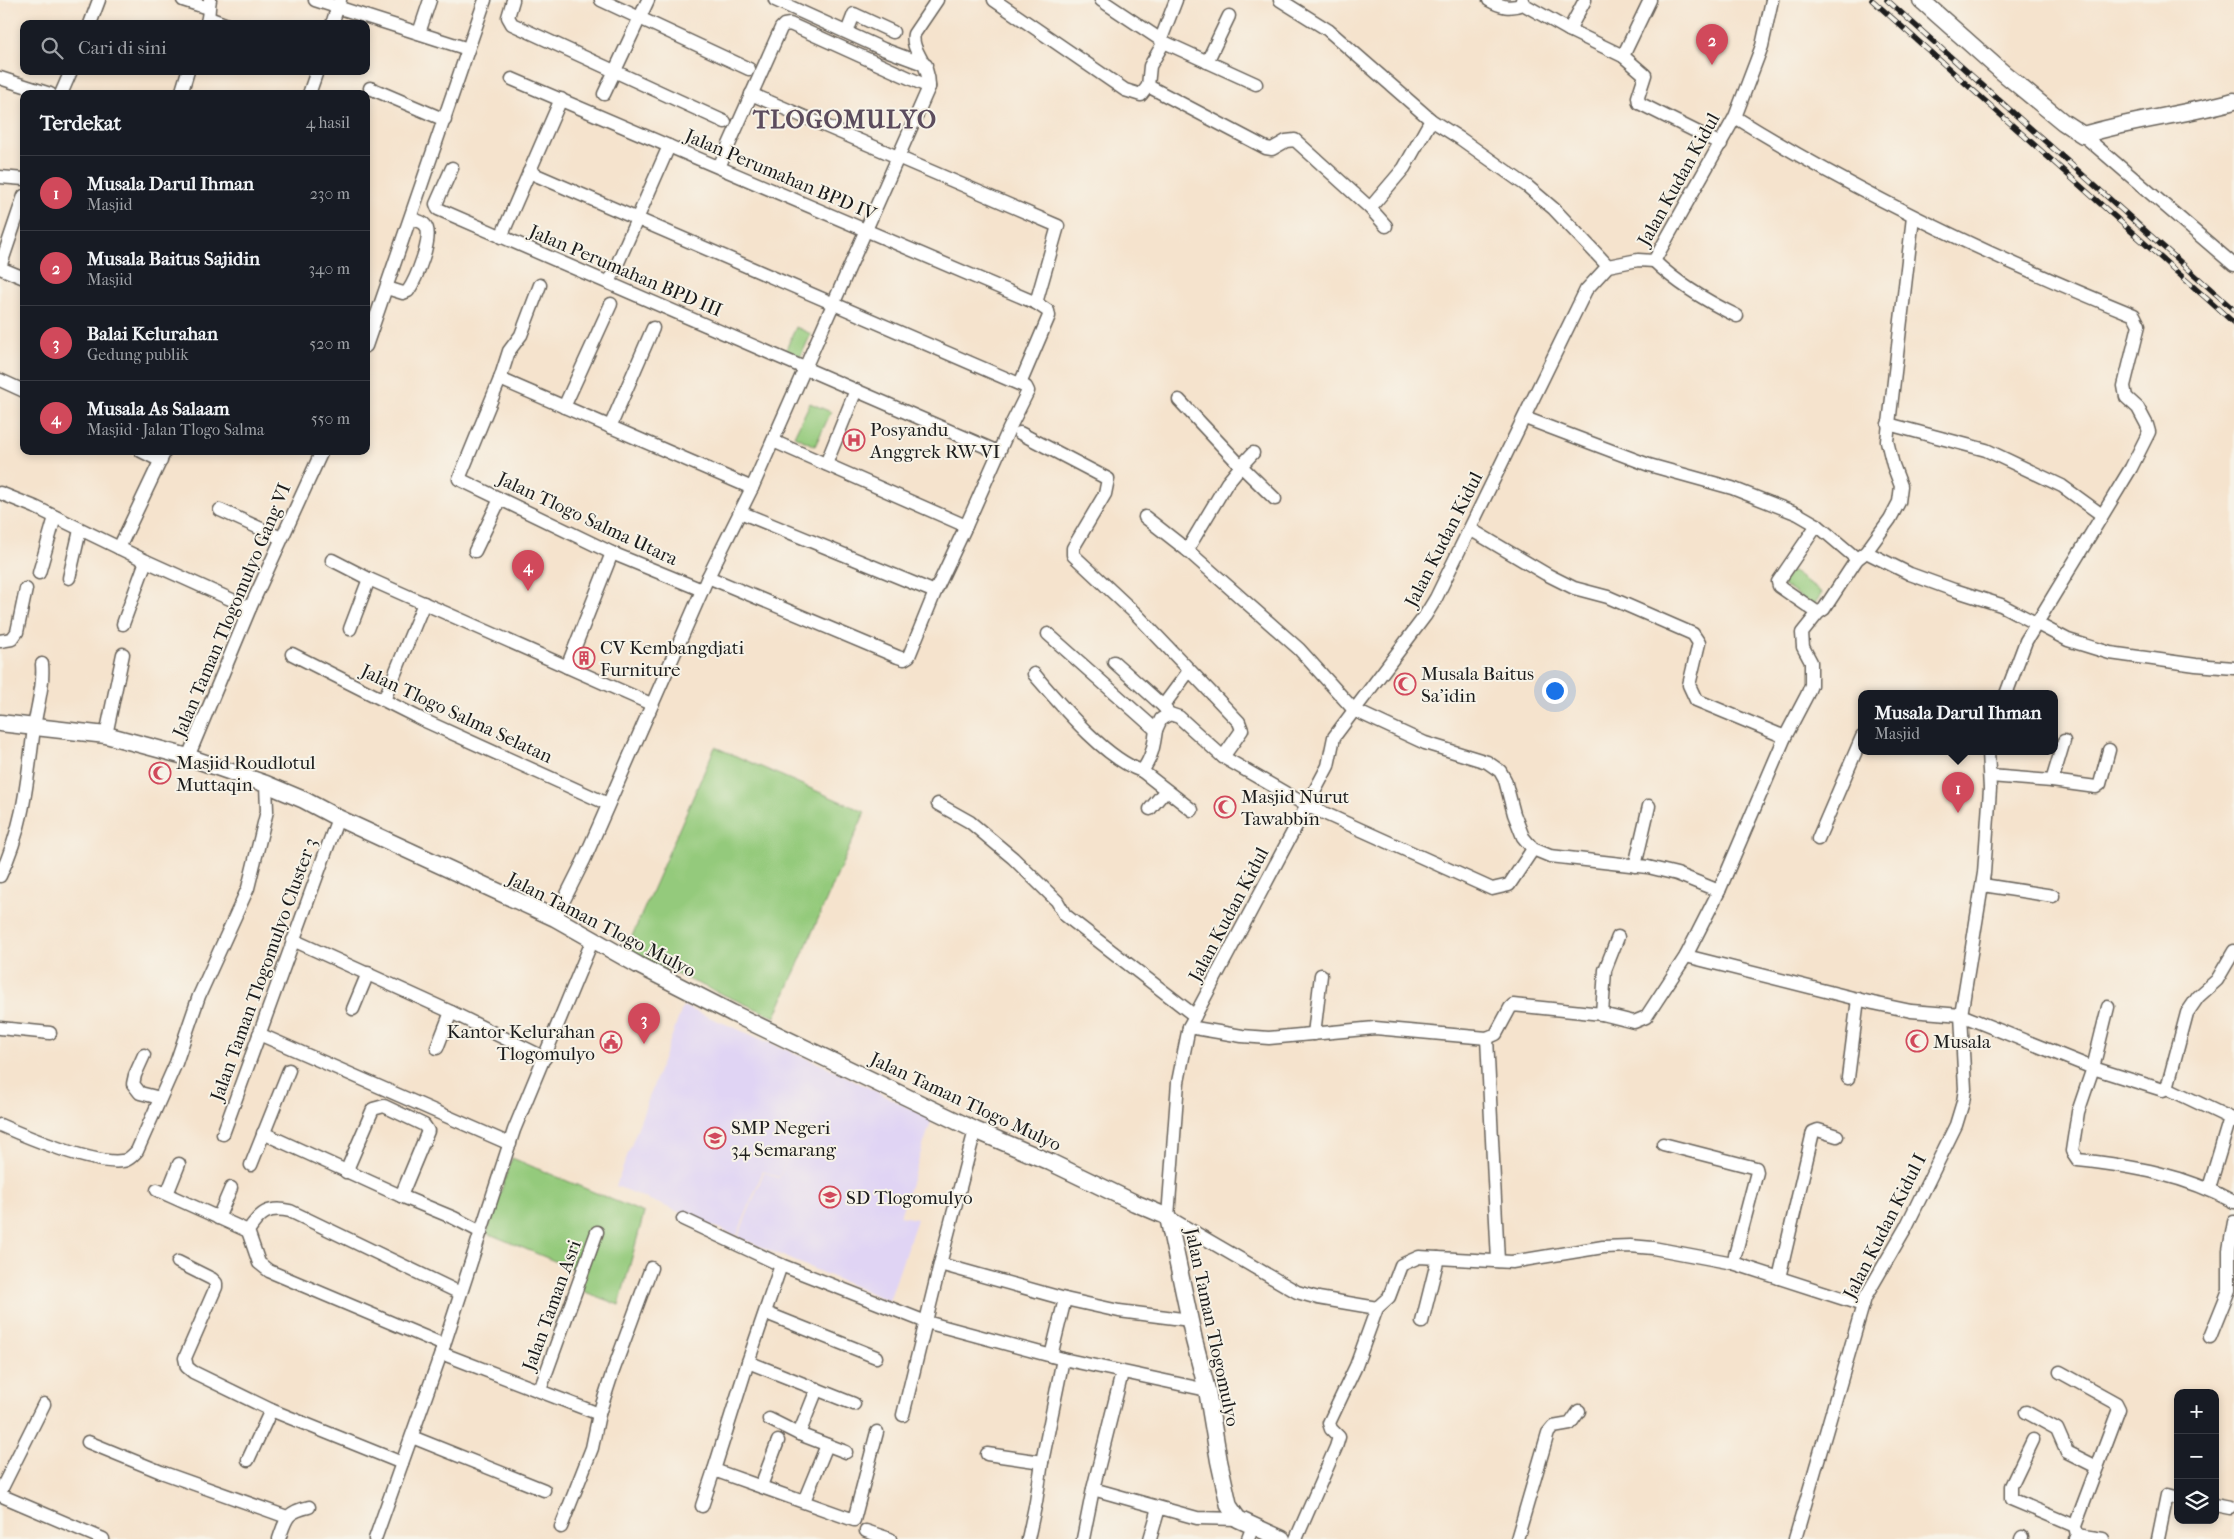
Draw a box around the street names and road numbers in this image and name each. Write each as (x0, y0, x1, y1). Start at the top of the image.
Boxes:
street label: Jalan Kudan Kidul (1632, 109, 1725, 252)
street label: Jalan Perumahan BPD IV (680, 124, 880, 225)
street label: Jalan Perumahan BPD III (524, 219, 725, 322)
street label: Jalan Tlogo Salma Utara (492, 467, 681, 570)
street label: Jalan Kudan Kidul (1399, 468, 1487, 612)
street label: Jalan Taman Tlogomulyo Gang VI (167, 480, 296, 743)
street label: Jalan Tlogo Salma Selatan (356, 659, 556, 768)
street label: Jalan Taman Tlogomulyo Cluster 3 (205, 835, 322, 1106)
street label: Jalan Kudan Kidul (1183, 844, 1273, 987)
street label: Jalan Taman Tlogo Mulyo (502, 867, 700, 982)
street label: Jalan Taman Tlogo Mulyo (865, 1047, 1065, 1156)
street label: Jalan Kudan Kidul I (1838, 1150, 1931, 1305)
street label: Jalan Taman Tlogomulyo (1180, 1224, 1244, 1429)
street label: Jalan Taman Asri (517, 1237, 586, 1376)

